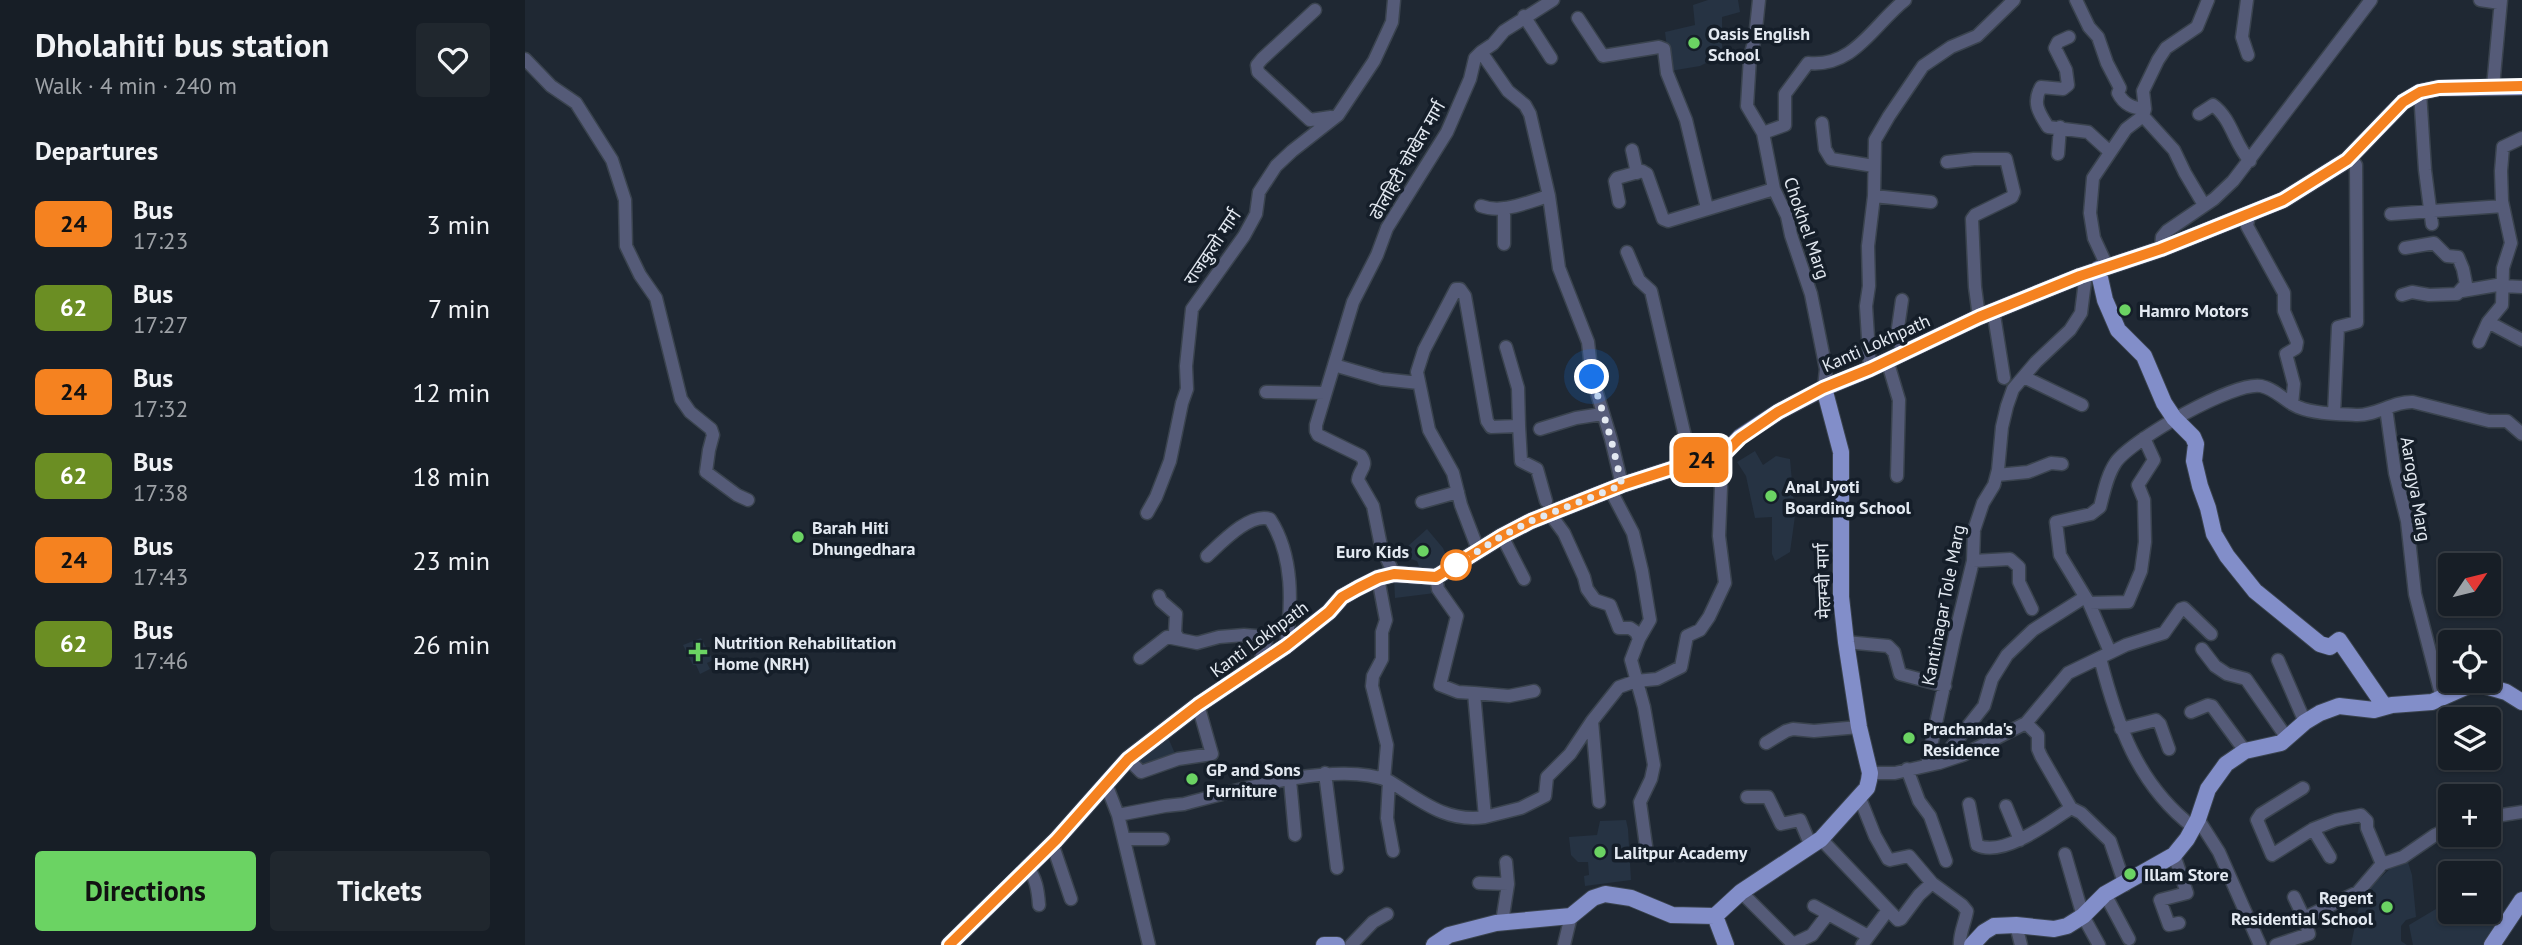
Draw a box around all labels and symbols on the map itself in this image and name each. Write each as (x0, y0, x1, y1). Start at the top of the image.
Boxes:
place label: Oasis English School (1708, 22, 1810, 66)
marker: Oasis English School (1686, 35, 1702, 51)
street label: ढोलहिटी चोखेल मार्ग (1364, 96, 1451, 223)
street label: Chokhel Marg (1779, 174, 1835, 282)
street label: राजकुलो मार्ग (1178, 204, 1247, 290)
place label: Hamro Motors (2139, 299, 2249, 322)
marker: Hamro Motors (2117, 302, 2133, 318)
street label: Kanti Lokhpath (1818, 309, 1934, 377)
your location (1574, 359, 1609, 394)
street label: Aarogya Marg (2395, 435, 2437, 543)
line badge: 24 (1669, 437, 1733, 483)
place label: Anal Jyoti Boarding School (1785, 475, 1912, 519)
marker: Anal Jyoti Boarding School (1763, 488, 1779, 504)
place label: Barah Hiti Dhungedhara (812, 516, 915, 560)
street label: Kantinagar Tole Marg (1916, 523, 1970, 687)
marker: Barah Hiti Dhungedhara (790, 529, 806, 545)
place label: Euro Kids (1336, 540, 1409, 563)
street label: मेलम्ची मार्ग (1810, 542, 1836, 619)
marker: Euro Kids (1415, 543, 1431, 559)
unlabelled marker (1441, 550, 1471, 580)
north arrow (2438, 553, 2501, 616)
street label: Kanti Lokhpath (1205, 596, 1313, 682)
place label: Nutrition Rehabilitation Home (NRH) (714, 631, 896, 675)
marker: Nutrition Rehabilitation Home (NRH) (688, 642, 708, 662)
place label: Prachanda's Residence (1923, 717, 2014, 761)
marker: Prachanda's Residence (1901, 730, 1917, 746)
place label: GP and Sons Furniture (1206, 758, 1301, 802)
marker: GP and Sons Furniture (1184, 771, 1200, 787)
place label: Lalitpur Academy (1614, 841, 1748, 864)
marker: Lalitpur Academy (1592, 844, 1608, 860)
place label: Illam Store (2144, 863, 2229, 886)
marker: Illam Store (2122, 866, 2138, 882)
place label: Regent Residential School (2231, 886, 2374, 930)
marker: Regent Residential School (2379, 899, 2395, 915)

